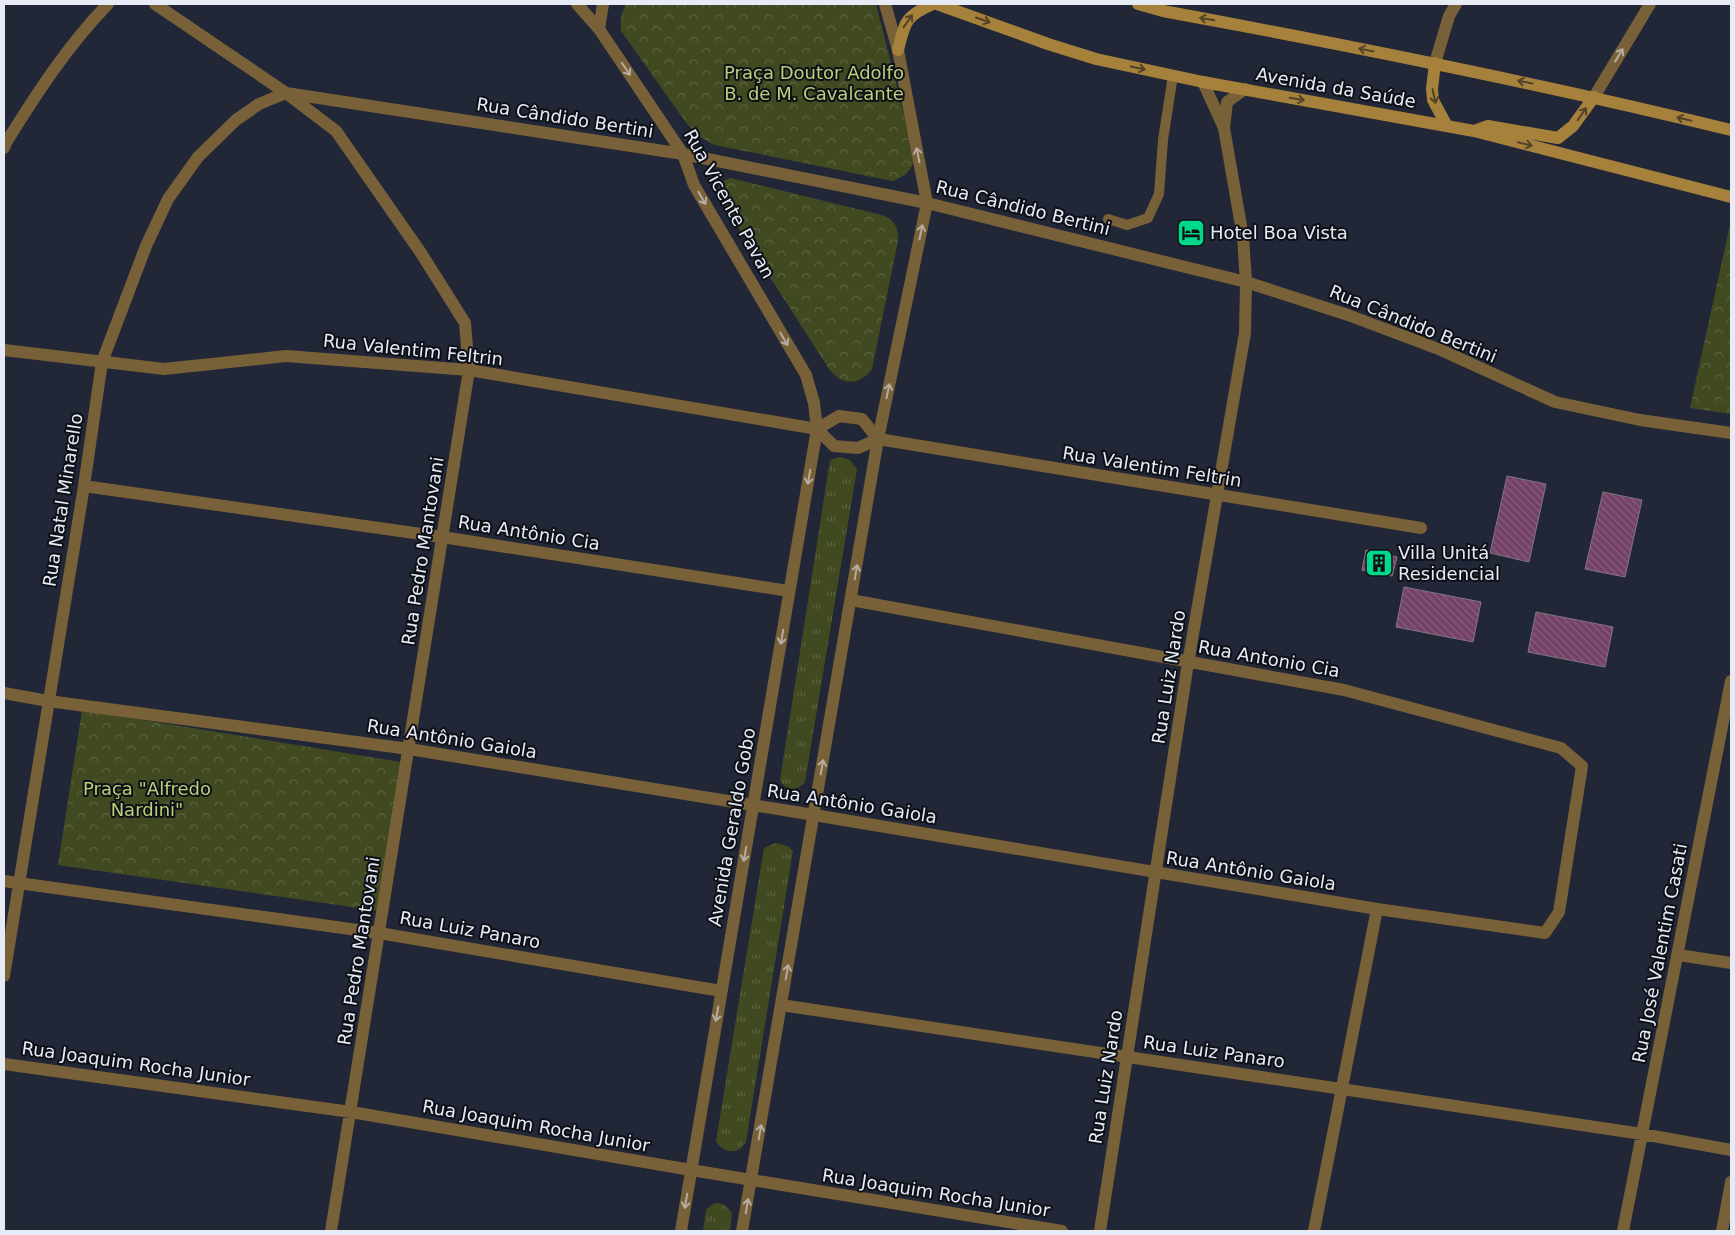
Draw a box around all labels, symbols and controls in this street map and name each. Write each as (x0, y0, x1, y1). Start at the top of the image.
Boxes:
one-way arrow (1199, 13, 1215, 23)
one-way arrow (903, 14, 913, 28)
one-way arrow (975, 16, 990, 25)
one-way arrow (1359, 44, 1375, 54)
one-way arrow (1615, 48, 1625, 62)
one-way arrow (621, 62, 632, 76)
park label: Praça Doutor Adolfo B. de M. Cavalcante (724, 62, 904, 104)
street label: Avenida da Saúde (1254, 63, 1418, 112)
one-way arrow (1129, 64, 1145, 73)
one-way arrow (1518, 77, 1534, 86)
one-way arrow (1430, 88, 1439, 104)
street label: Rua Cândido Bertini (475, 93, 655, 142)
one-way arrow (1289, 94, 1305, 104)
one-way arrow (1576, 108, 1587, 122)
one-way arrow (1676, 113, 1692, 123)
street label: Rua Vicente Pavan (680, 126, 779, 282)
one-way arrow (1517, 140, 1533, 149)
one-way arrow (913, 147, 922, 163)
street label: Rua Cândido Bertini (934, 176, 1112, 239)
one-way arrow (697, 191, 707, 206)
hotel icon: Hotel Boa Vista (1176, 218, 1206, 248)
place label: Hotel Boa Vista (1210, 222, 1348, 243)
one-way arrow (917, 224, 927, 240)
street label: Rua Cândido Bertini (1326, 280, 1500, 367)
street label: Rua Valentim Feltrin (322, 330, 504, 369)
one-way arrow (780, 331, 790, 345)
one-way arrow (884, 383, 893, 399)
street label: Rua Natal Minarello (38, 412, 87, 588)
street label: Rua Valentim Feltrin (1061, 442, 1243, 491)
street label: Rua Pedro Mantovani (397, 455, 448, 647)
one-way arrow (803, 469, 813, 485)
street label: Rua Antônio Cia (457, 511, 602, 554)
place label: Villa Unitá Residencial (1398, 542, 1500, 584)
building icon: Villa Unitá Residencial (1364, 548, 1394, 578)
one-way arrow (851, 564, 861, 580)
street label: Rua Luiz Nardo (1148, 609, 1189, 745)
one-way arrow (776, 629, 786, 645)
street label: Rua Antonio Cia (1197, 636, 1342, 681)
street label: Rua Antônio Gaiola (366, 715, 539, 762)
street label: Avenida Geraldo Gobo (704, 726, 759, 928)
one-way arrow (818, 759, 828, 775)
park label: Praça "Alfredo Nardini" (83, 778, 211, 820)
street label: Rua Antônio Gaiola (766, 780, 939, 827)
street label: Rua José Valentim Casati (1628, 841, 1691, 1064)
one-way arrow (739, 846, 749, 862)
street label: Rua Antônio Gaiola (1165, 847, 1338, 894)
street label: Rua Pedro Mantovani (333, 855, 384, 1047)
street label: Rua Luiz Panaro (398, 907, 542, 952)
one-way arrow (782, 964, 792, 980)
one-way arrow (712, 1006, 722, 1022)
street label: Rua Luiz Nardo (1085, 1009, 1126, 1145)
street label: Rua Luiz Panaro (1142, 1031, 1286, 1072)
street label: Rua Joaquim Rocha Junior (20, 1037, 252, 1090)
street label: Rua Joaquim Rocha Junior (421, 1095, 652, 1156)
one-way arrow (755, 1124, 765, 1140)
street label: Rua Joaquim Rocha Junior (821, 1164, 1052, 1221)
one-way arrow (680, 1192, 690, 1208)
one-way arrow (742, 1198, 752, 1214)

